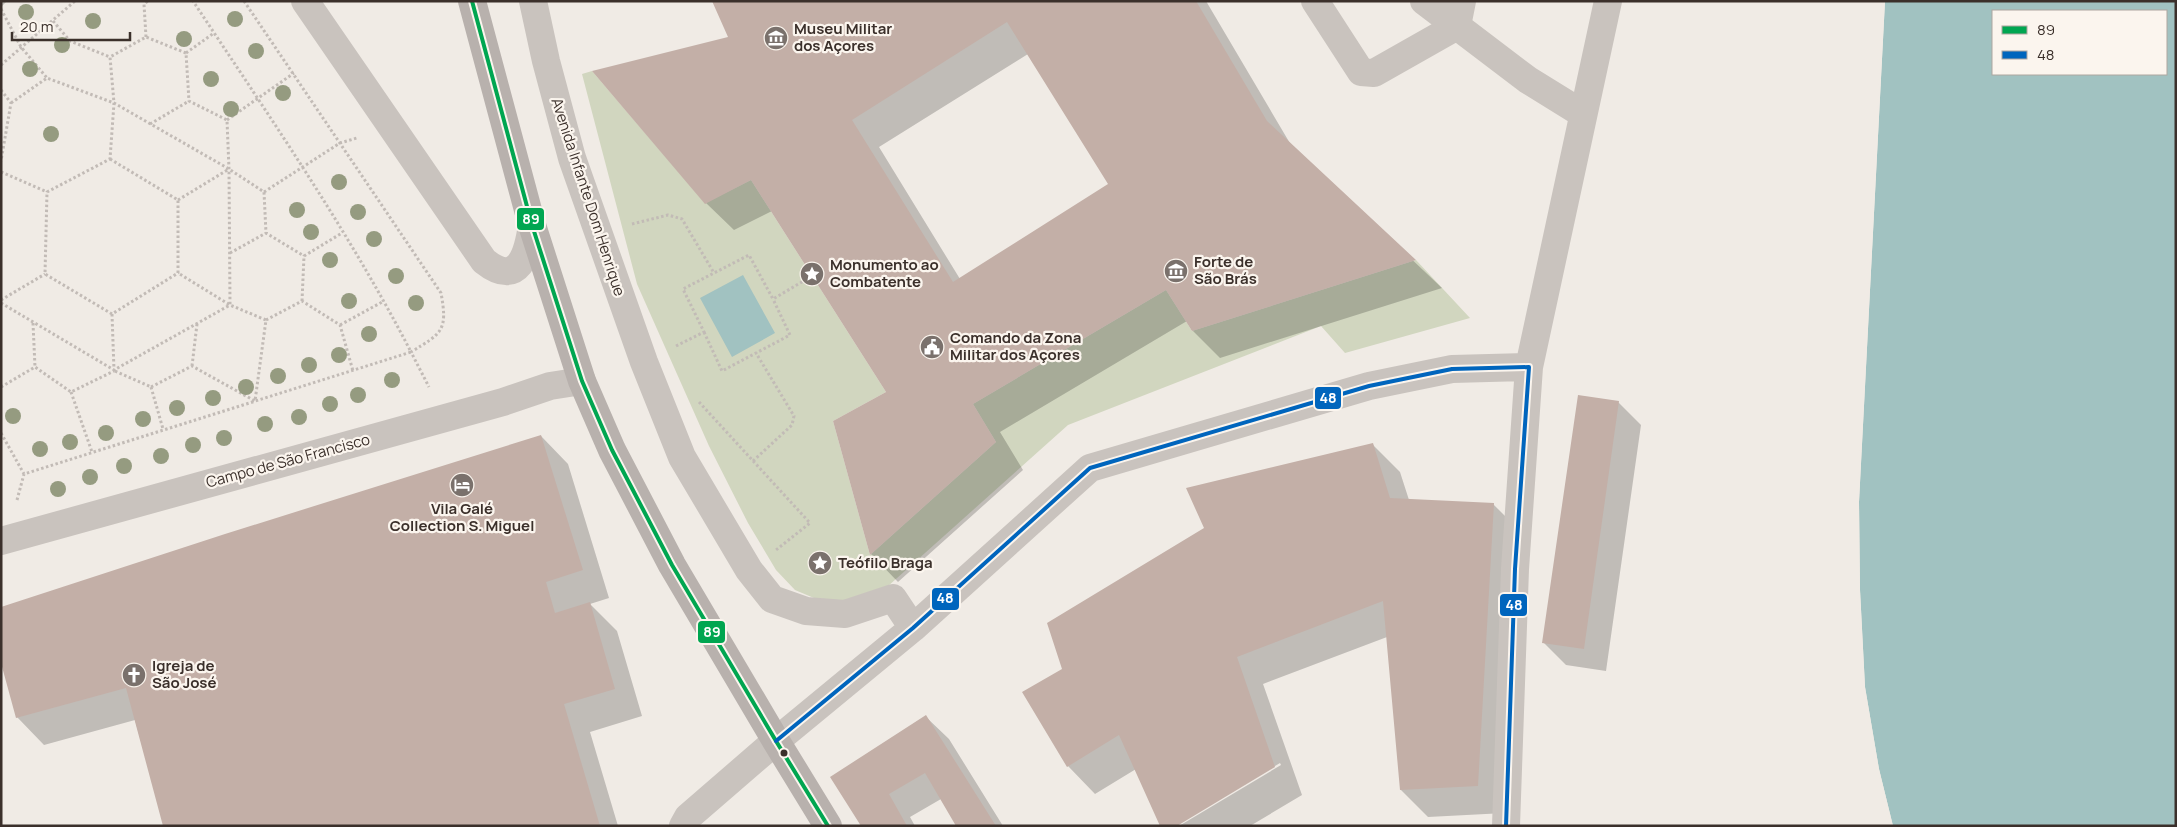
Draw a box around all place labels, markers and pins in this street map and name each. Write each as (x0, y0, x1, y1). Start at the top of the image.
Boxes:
place label: Museu Militar dos Açores (794, 18, 892, 56)
museum icon: Museu Militar dos Açores (763, 25, 789, 51)
place label: Forte de São Brás (1194, 251, 1257, 289)
place label: Monumento ao Combatente (830, 254, 939, 292)
museum icon: Forte de São Brás (1163, 258, 1189, 284)
place icon: Monumento ao Combatente (799, 261, 825, 287)
place label: Comando da Zona Militar dos Açores (950, 327, 1081, 365)
public building icon: Comando da Zona Militar dos Açores (919, 334, 945, 360)
hotel icon: Vila Galé Collection S. Miguel (449, 472, 475, 498)
place label: Vila Galé Collection S. Miguel (390, 498, 534, 536)
place icon: Teófilo Braga (807, 550, 833, 576)
place label: Teófilo Braga (838, 552, 933, 573)
place label: Igreja de São José (152, 655, 217, 693)
church icon: Igreja de São José (121, 662, 147, 688)
unlabelled marker (779, 748, 789, 758)

